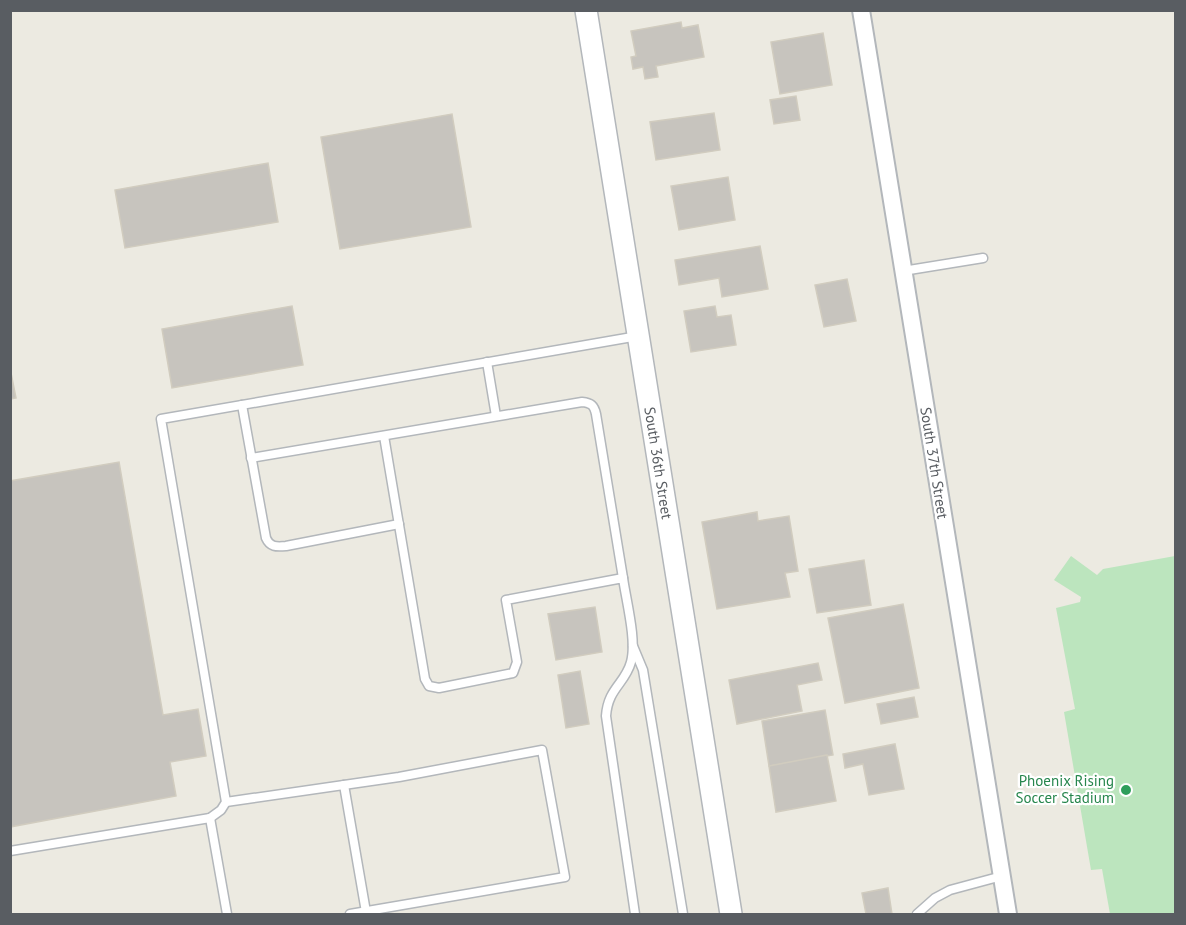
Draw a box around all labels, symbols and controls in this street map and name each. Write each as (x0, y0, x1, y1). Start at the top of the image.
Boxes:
street label: South 36th Street (640, 405, 677, 520)
street label: South 37th Street (916, 406, 953, 520)
place label: Phoenix Rising Soccer Stadium (1016, 771, 1114, 807)
marker: Phoenix Rising Soccer Stadium (1119, 783, 1133, 797)

